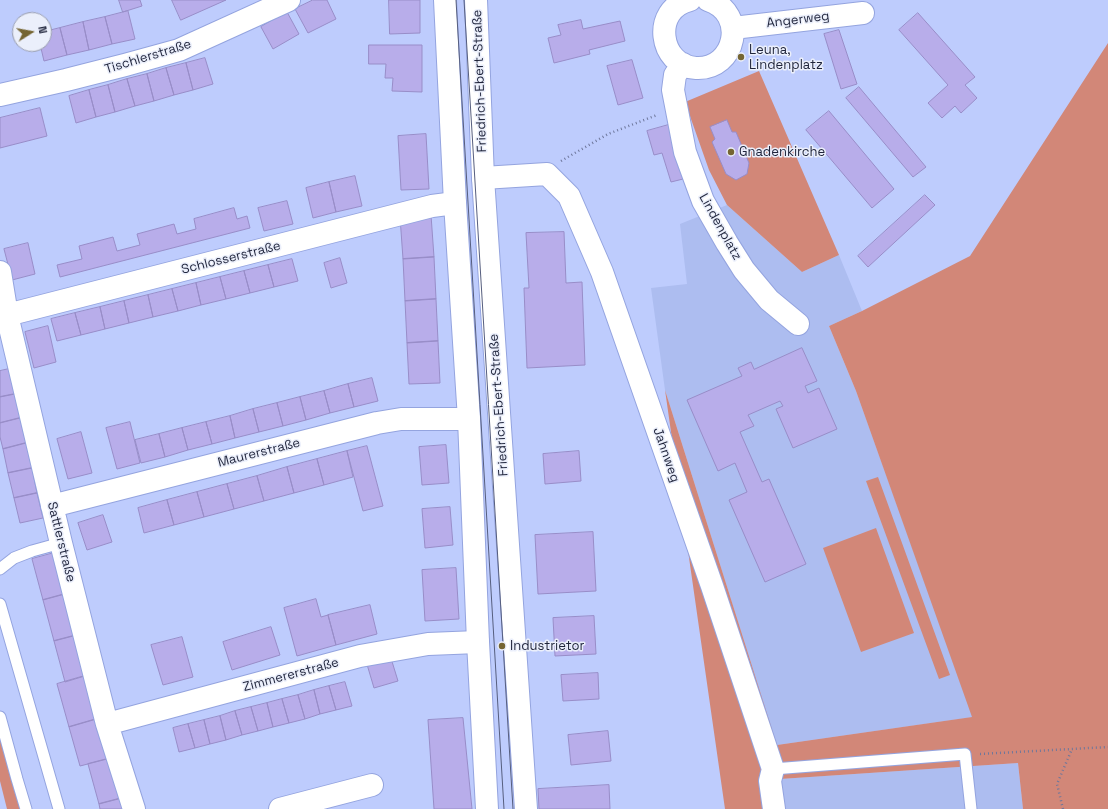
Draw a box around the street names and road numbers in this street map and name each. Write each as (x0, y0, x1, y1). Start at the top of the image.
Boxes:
street label: Angerweg (766, 8, 830, 32)
street label: Friedrich-Ebert-Straße (470, 9, 490, 153)
street label: Tischlerstraße (103, 36, 193, 78)
street label: Lindenplatz (695, 191, 745, 263)
street label: Schlosserstraße (180, 238, 282, 278)
street label: Friedrich-Ebert-Straße (486, 333, 512, 477)
street label: Jahnweg (649, 425, 683, 485)
street label: Maurerstraße (216, 435, 302, 471)
street label: Sattlerstraße (44, 500, 78, 584)
street label: Zimmererstraße (241, 655, 341, 695)

